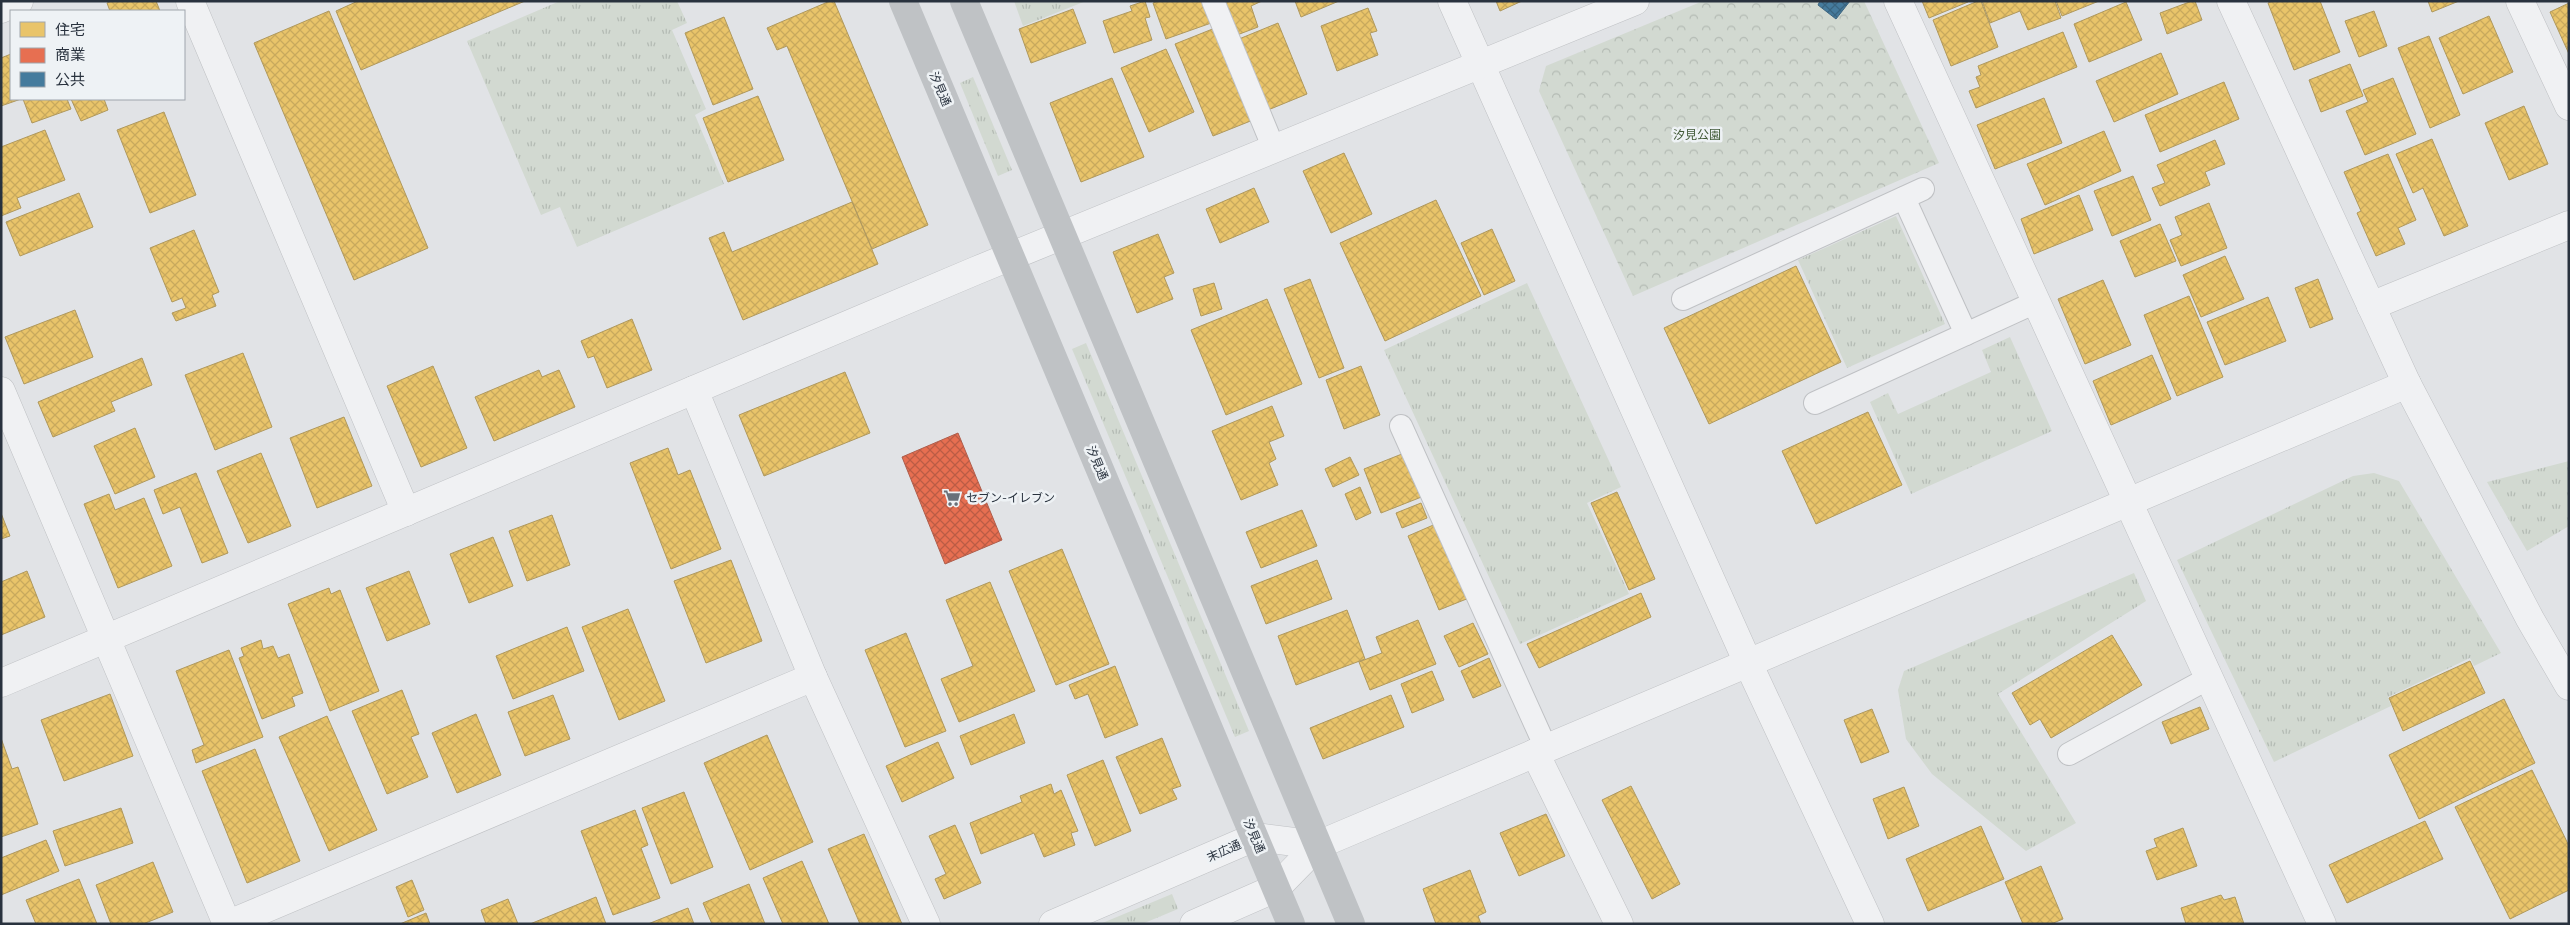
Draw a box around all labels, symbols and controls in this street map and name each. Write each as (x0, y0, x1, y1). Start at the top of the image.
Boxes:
legend (10, 10, 185, 100)
text: 住宅 (55, 20, 85, 40)
text: 商業 (55, 45, 85, 65)
street label: 汐見通 (926, 69, 954, 109)
text: 公共 (55, 70, 85, 90)
park label: 汐見公園 (1673, 127, 1721, 143)
street label: 汐見通 (1083, 443, 1111, 483)
supermarket icon: セブン-イレブン (942, 488, 962, 508)
place label: セブン-イレブン (966, 490, 1055, 506)
street label: 汐見通 (1240, 816, 1268, 856)
street label: 末広通 (1204, 836, 1244, 866)

